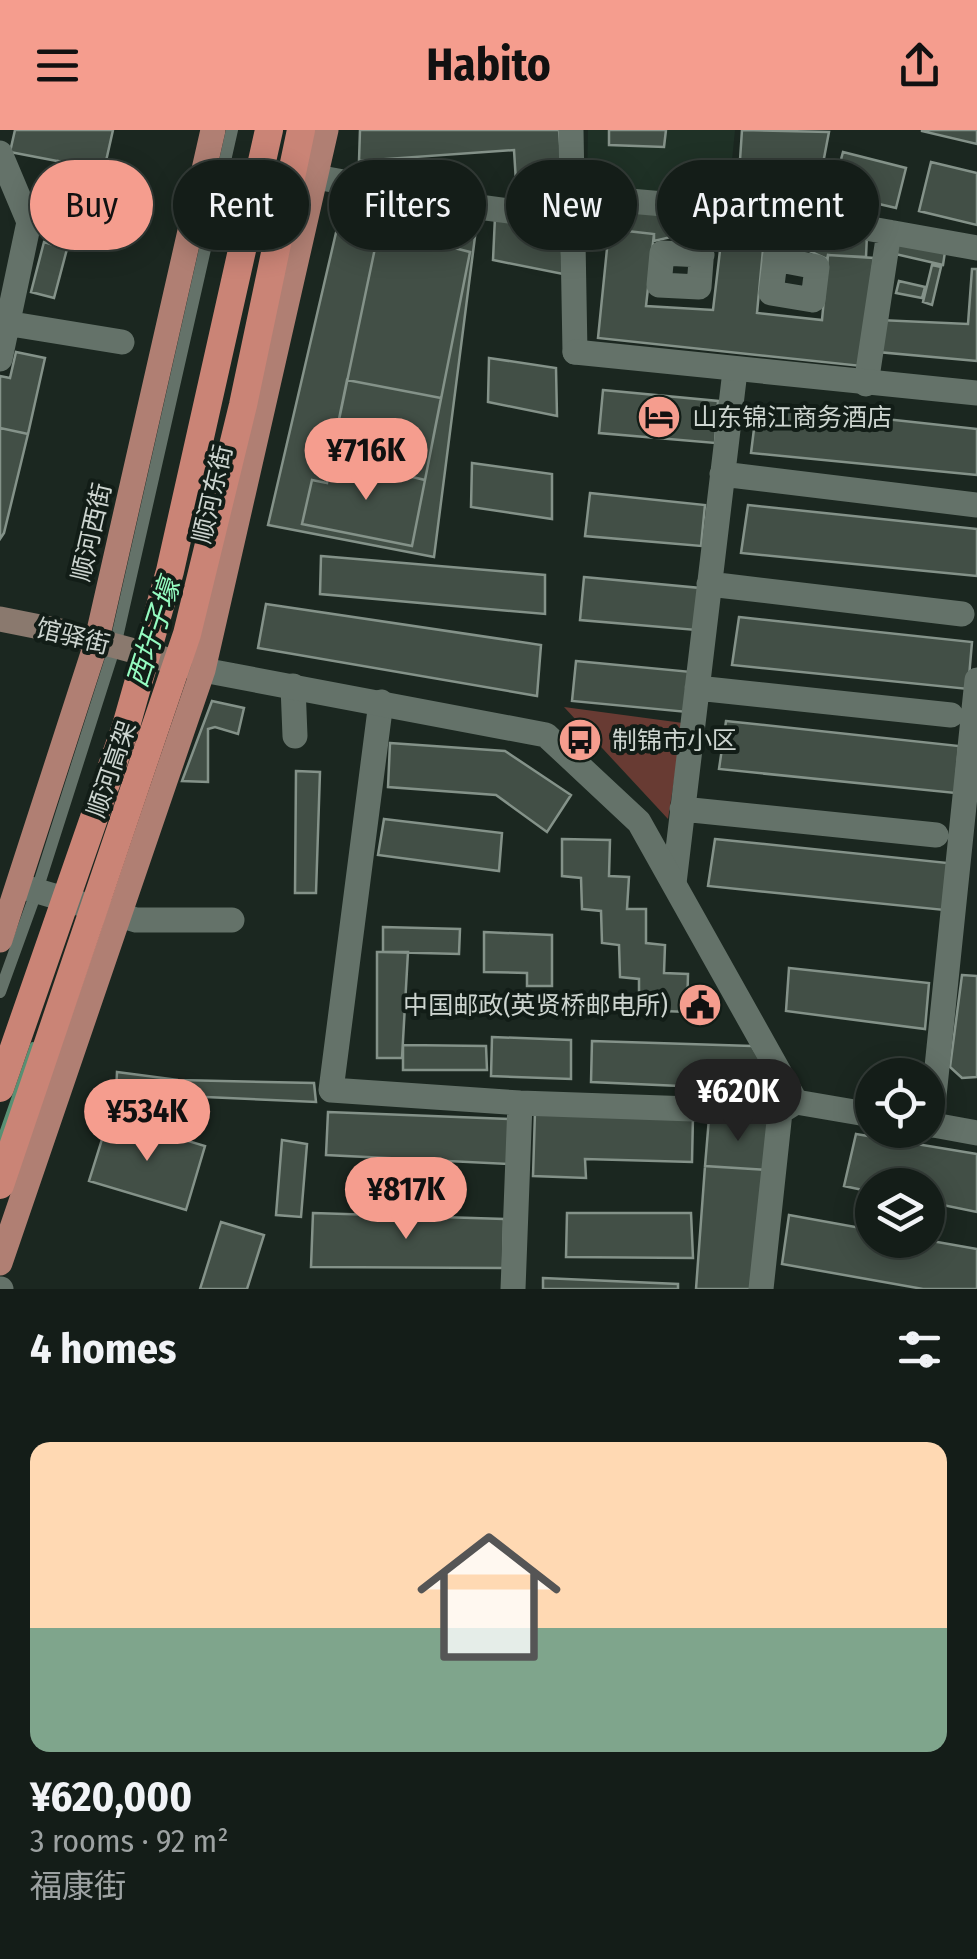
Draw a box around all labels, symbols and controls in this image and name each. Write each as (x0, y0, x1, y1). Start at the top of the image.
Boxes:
icon: menu (30, 38, 85, 93)
text: Habito (426, 38, 551, 92)
icon: share (892, 38, 947, 93)
chip: Buy (30, 160, 153, 250)
chip: Rent (173, 160, 309, 250)
chip: Filters (329, 160, 486, 250)
chip: New (506, 160, 637, 250)
chip: Apartment (657, 160, 879, 250)
hotel icon: 山东锦江商务酒店 (636, 394, 682, 440)
place label: 山东锦江商务酒店 (692, 403, 892, 433)
pin: ¥716K (296, 418, 436, 503)
text: ¥716K (327, 431, 405, 469)
street label: 顺河东街 (187, 442, 239, 546)
street label: 顺河西街 (66, 480, 118, 584)
water label: 西圩子壕 (120, 570, 188, 692)
street label: 馆驿街 (33, 613, 113, 661)
street label: 顺河高架 (81, 717, 142, 821)
bus stop icon: 制锦市小区 (557, 717, 603, 763)
place label: 制锦市小区 (612, 726, 737, 756)
public building icon: 中国邮政(英贤桥邮电所) (677, 982, 723, 1028)
place label: 中国邮政(英贤桥邮电所) (403, 991, 668, 1021)
map controls (855, 1058, 945, 1258)
button: locate (855, 1058, 945, 1148)
pin: ¥620K (668, 1059, 808, 1144)
text: ¥620K (697, 1072, 779, 1110)
pin: ¥534K (77, 1079, 217, 1164)
text: ¥534K (106, 1092, 188, 1130)
pin: ¥817K (336, 1157, 476, 1242)
button: layers (855, 1168, 945, 1258)
text: ¥817K (367, 1170, 445, 1208)
icon: filters (892, 1322, 947, 1377)
text: 4 homes (30, 1324, 177, 1374)
icon: home (399, 1507, 579, 1687)
text: ¥620,000 (30, 1772, 192, 1822)
text: 3 rooms · 92 m² (30, 1822, 229, 1860)
text: 福康街 (30, 1867, 126, 1905)

